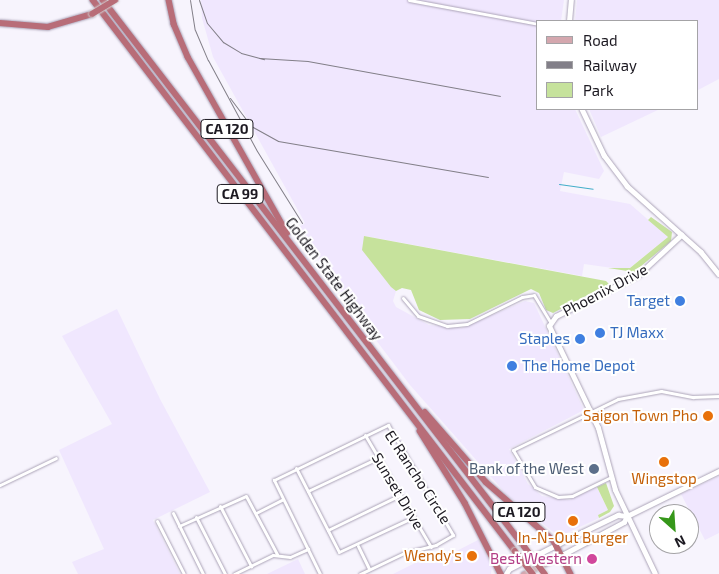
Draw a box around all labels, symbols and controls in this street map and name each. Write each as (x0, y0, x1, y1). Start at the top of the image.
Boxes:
legend (536, 20, 699, 110)
text: Road (583, 31, 618, 49)
text: Railway (583, 56, 637, 74)
text: Park (583, 81, 614, 99)
road number: CA 120 (200, 118, 254, 140)
road number: CA 99 (216, 182, 264, 205)
street label: Golden State Highway (282, 214, 386, 344)
street label: Phoenix Drive (560, 260, 650, 320)
place label: Target (626, 292, 670, 310)
marker: Target (674, 295, 686, 307)
place label: TJ Maxx (610, 324, 664, 342)
marker: TJ Maxx (594, 327, 606, 339)
place label: Staples (519, 330, 570, 348)
marker: Staples (574, 333, 586, 345)
place label: The Home Depot (522, 357, 635, 375)
marker: The Home Depot (506, 360, 518, 372)
place label: Saigon Town Pho (583, 407, 698, 425)
marker: Saigon Town Pho (702, 410, 714, 422)
street label: El Rancho Circle (381, 427, 455, 527)
street label: Sunset Drive (368, 449, 428, 533)
marker: Wingstop (658, 456, 670, 468)
place label: Bank of the West (468, 460, 584, 478)
marker: Bank of the West (588, 463, 600, 475)
place label: Wingstop (631, 470, 697, 488)
road number: CA 120 (492, 501, 546, 524)
north arrow (649, 504, 699, 554)
marker: In-N-Out Burger (567, 515, 579, 527)
place label: In-N-Out Burger (518, 529, 628, 547)
text: N (672, 532, 689, 552)
place label: Wendy's (404, 547, 462, 565)
marker: Wendy's (466, 550, 478, 562)
place label: Best Western (490, 550, 582, 568)
marker: Best Western (586, 553, 598, 565)

